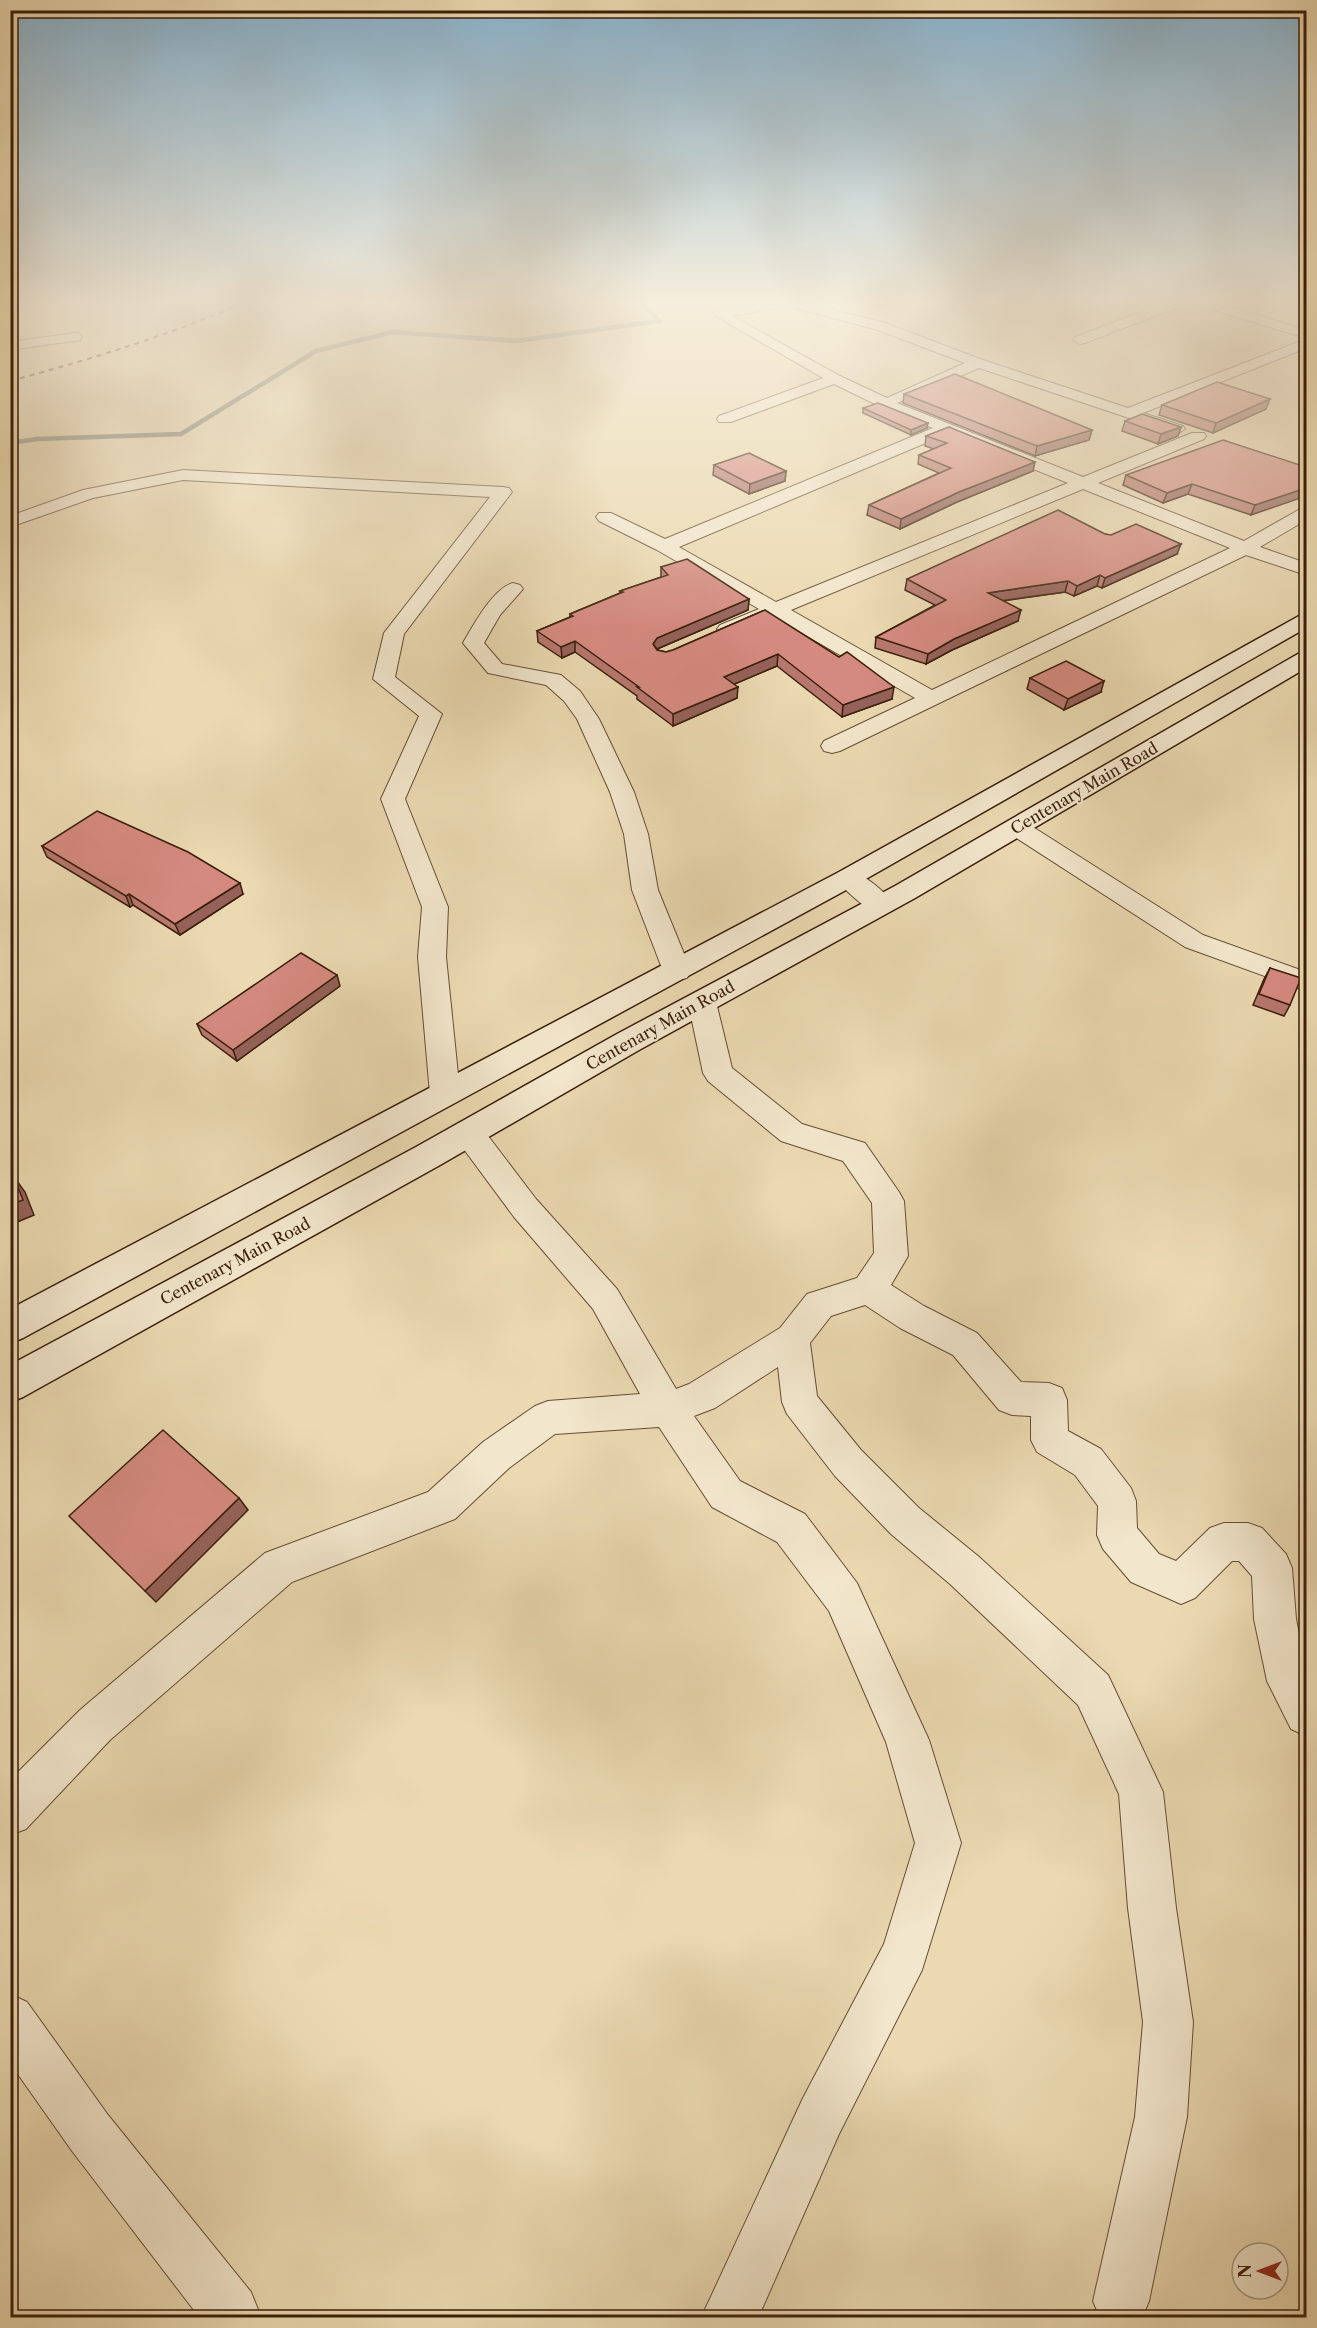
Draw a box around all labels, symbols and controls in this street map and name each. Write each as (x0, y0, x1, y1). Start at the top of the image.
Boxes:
street label: Centenary Main Road (1007, 737, 1162, 838)
street label: Centenary Main Road (582, 976, 738, 1074)
street label: Centenary Main Road (157, 1213, 314, 1309)
north arrow (1230, 2241, 1290, 2301)
text: N (1235, 2264, 1255, 2278)

